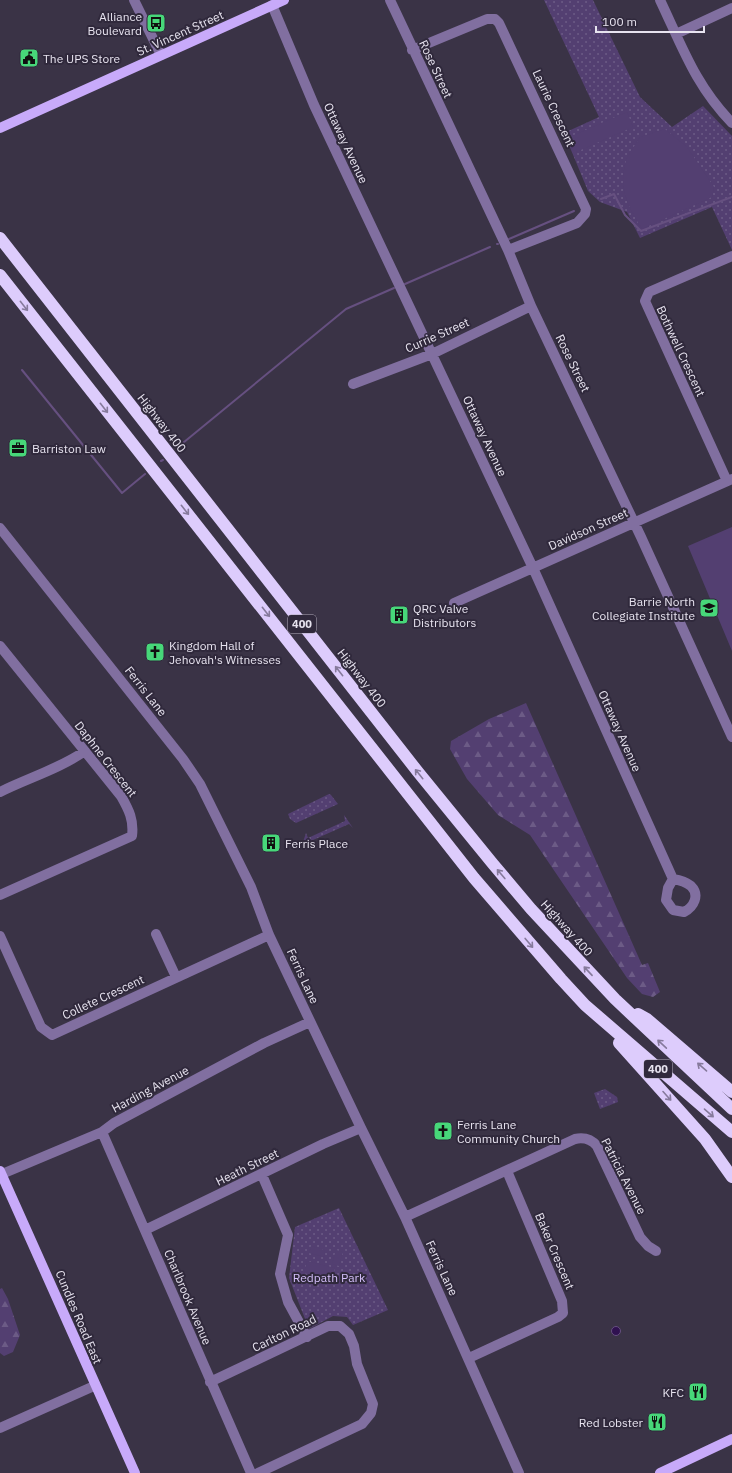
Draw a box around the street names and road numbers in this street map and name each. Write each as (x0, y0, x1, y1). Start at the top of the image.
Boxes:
street label: St. Vincent Street (134, 7, 226, 59)
street label: Rose Street (416, 38, 456, 100)
street label: Laurie Crescent (529, 67, 579, 149)
street label: Ottaway Avenue (321, 100, 371, 186)
street label: Bothwell Crescent (653, 303, 709, 399)
street label: Currie Street (403, 314, 471, 356)
street label: Rose Street (553, 332, 593, 394)
street label: Highway 400 (134, 391, 190, 455)
street label: Ottaway Avenue (460, 393, 510, 479)
street label: Davidson Street (546, 505, 630, 553)
road number: 400 (288, 615, 316, 633)
street label: Highway 400 (334, 646, 390, 710)
street label: Ferris Lane (122, 663, 170, 719)
street label: Ottaway Avenue (595, 688, 645, 774)
street label: Daphne Crescent (72, 718, 140, 800)
street label: Highway 400 (538, 897, 596, 959)
street label: Ferris Lane (284, 946, 322, 1006)
street label: Collete Crescent (60, 971, 146, 1023)
road number: 400 (644, 1060, 672, 1078)
street label: Harding Avenue (109, 1062, 192, 1116)
street label: Patricia Avenue (598, 1135, 650, 1217)
street label: Heath Street (213, 1145, 281, 1189)
street label: Baker Crescent (532, 1210, 578, 1292)
street label: Ferris Lane (423, 1238, 461, 1298)
street label: Charlbrook Avenue (161, 1247, 215, 1347)
street label: Cundles Road East (52, 1268, 106, 1366)
street label: Carlton Road (249, 1311, 319, 1355)

